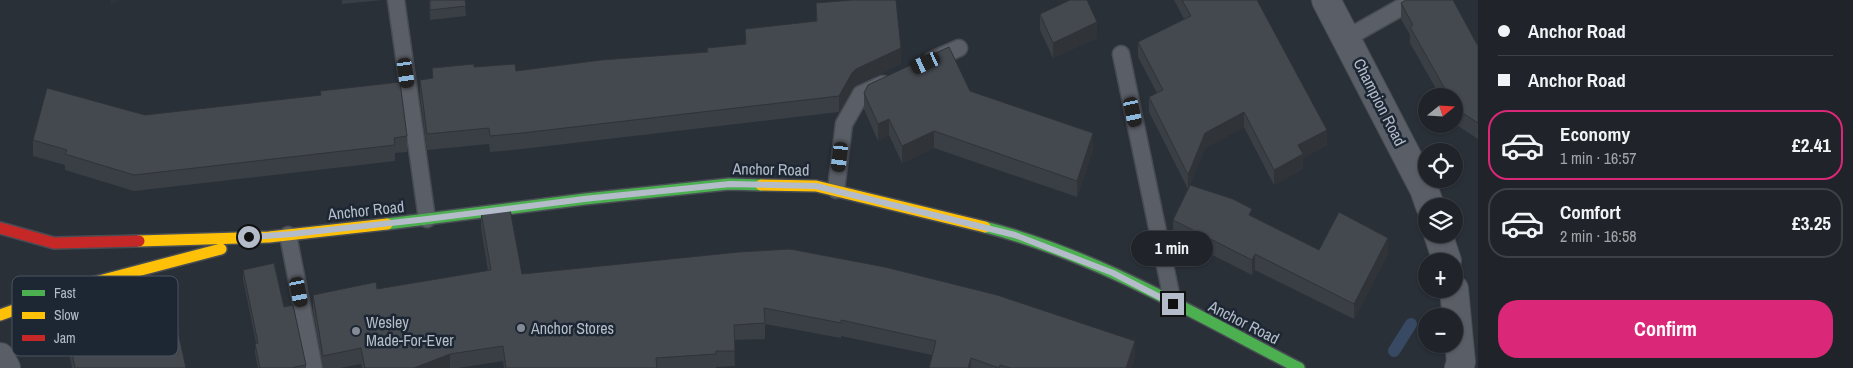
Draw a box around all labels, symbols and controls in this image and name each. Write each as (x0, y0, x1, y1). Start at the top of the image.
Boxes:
text: Anchor Road (1528, 18, 1626, 44)
car (909, 50, 942, 76)
street label: Champion Road (1349, 54, 1411, 150)
car (396, 57, 415, 89)
text: Anchor Road (1528, 67, 1626, 93)
north arrow (1418, 88, 1462, 132)
map controls (1418, 88, 1463, 353)
car (1122, 96, 1143, 128)
text: Economy (1560, 121, 1630, 147)
icon: car (1500, 123, 1545, 168)
text: £2.41 (1792, 132, 1831, 158)
car (830, 141, 849, 173)
button: locate (1418, 143, 1463, 188)
text: 1 min · 16:57 (1560, 147, 1637, 169)
street label: Anchor Road (732, 157, 809, 181)
street label: Anchor Road (326, 195, 405, 225)
button: layers (1418, 198, 1463, 243)
text: Comfort (1560, 199, 1621, 225)
icon: car (1500, 201, 1545, 246)
text: £3.25 (1792, 210, 1831, 236)
text: 2 min · 16:58 (1560, 225, 1637, 247)
route start (238, 226, 260, 248)
callout: 1 min (1132, 232, 1214, 266)
text: 1 min (1155, 237, 1189, 259)
button: + (1418, 253, 1463, 298)
legend (12, 276, 178, 356)
car (288, 276, 309, 308)
text: Fast (54, 284, 76, 302)
route end (1162, 293, 1184, 315)
street label: Anchor Road (1204, 294, 1283, 349)
button: Confirm (1498, 300, 1833, 358)
text: Slow (54, 306, 80, 324)
button: − (1418, 308, 1463, 353)
place label: Wesley Made-For-Ever (366, 311, 454, 351)
place label: Anchor Stores (530, 317, 614, 339)
marker: Anchor Stores (515, 322, 527, 334)
marker: Wesley Made-For-Ever (350, 325, 362, 337)
text: Jam (54, 329, 76, 347)

